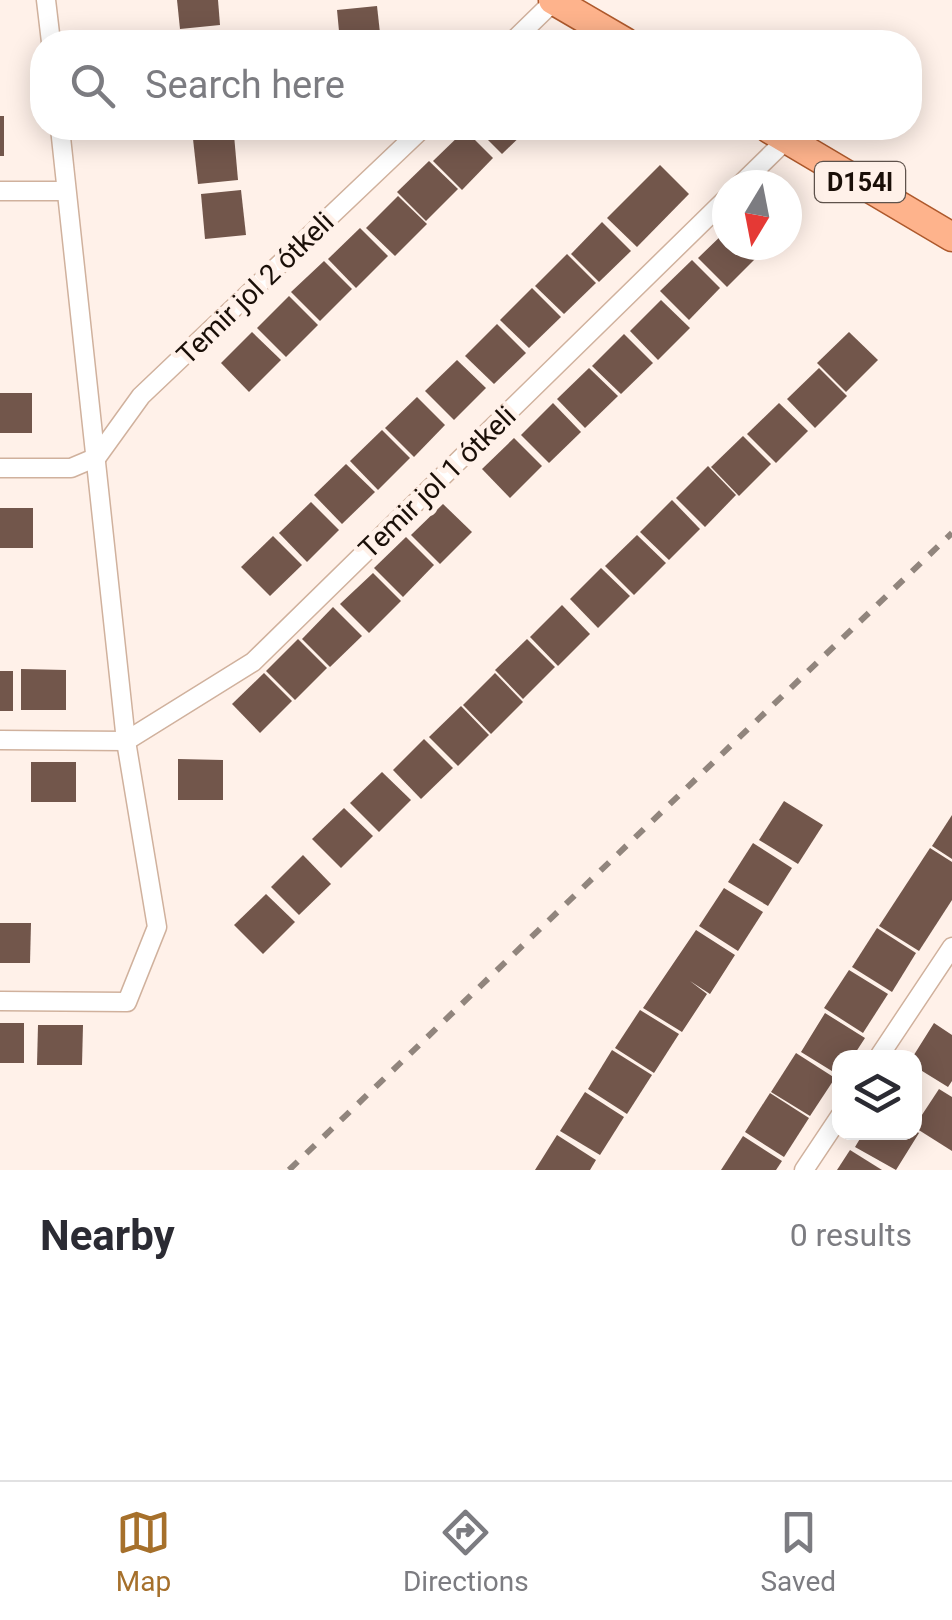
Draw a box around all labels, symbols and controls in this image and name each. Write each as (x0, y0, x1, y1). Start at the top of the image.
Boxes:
search box (30, 30, 922, 140)
icon: search (65, 58, 120, 113)
text: Search here (145, 63, 345, 107)
road number: D154l (815, 162, 905, 202)
north arrow (712, 170, 802, 260)
street label: Temir jol 2 ótkeli (170, 205, 340, 371)
street label: Temir jol 1 ótkeli (352, 399, 522, 565)
map controls (832, 1050, 922, 1140)
button: layers (832, 1050, 922, 1140)
text: Nearby (40, 1211, 175, 1260)
text: 0 results (790, 1216, 912, 1254)
tab: Map (116, 1505, 171, 1598)
tab: Directions (403, 1505, 529, 1598)
tab: Saved (760, 1505, 836, 1598)

